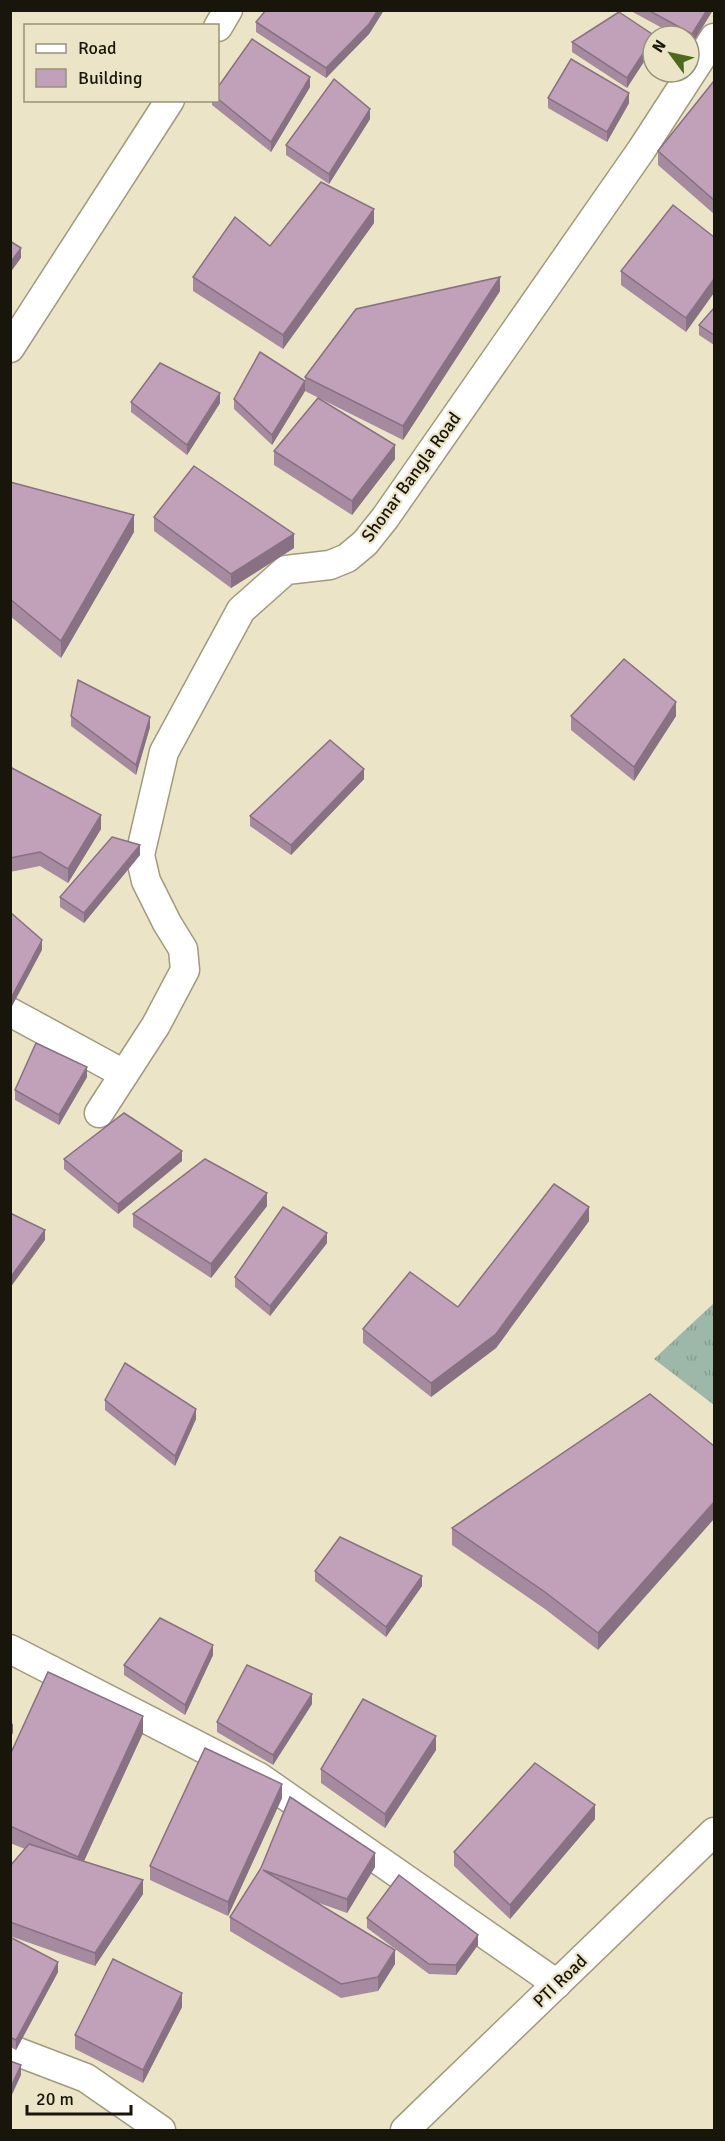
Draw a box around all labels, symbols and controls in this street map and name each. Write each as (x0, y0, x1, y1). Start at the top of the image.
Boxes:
legend (24, 24, 219, 102)
north arrow (641, 24, 701, 84)
text: N (648, 36, 671, 56)
text: Road (78, 37, 117, 59)
text: Building (78, 67, 142, 89)
street label: Shonar Bangla Road (357, 408, 465, 546)
street label: PTI Road (528, 1950, 592, 2012)
scale bar (27, 2078, 130, 2116)
text: 20 m (36, 2088, 74, 2110)

